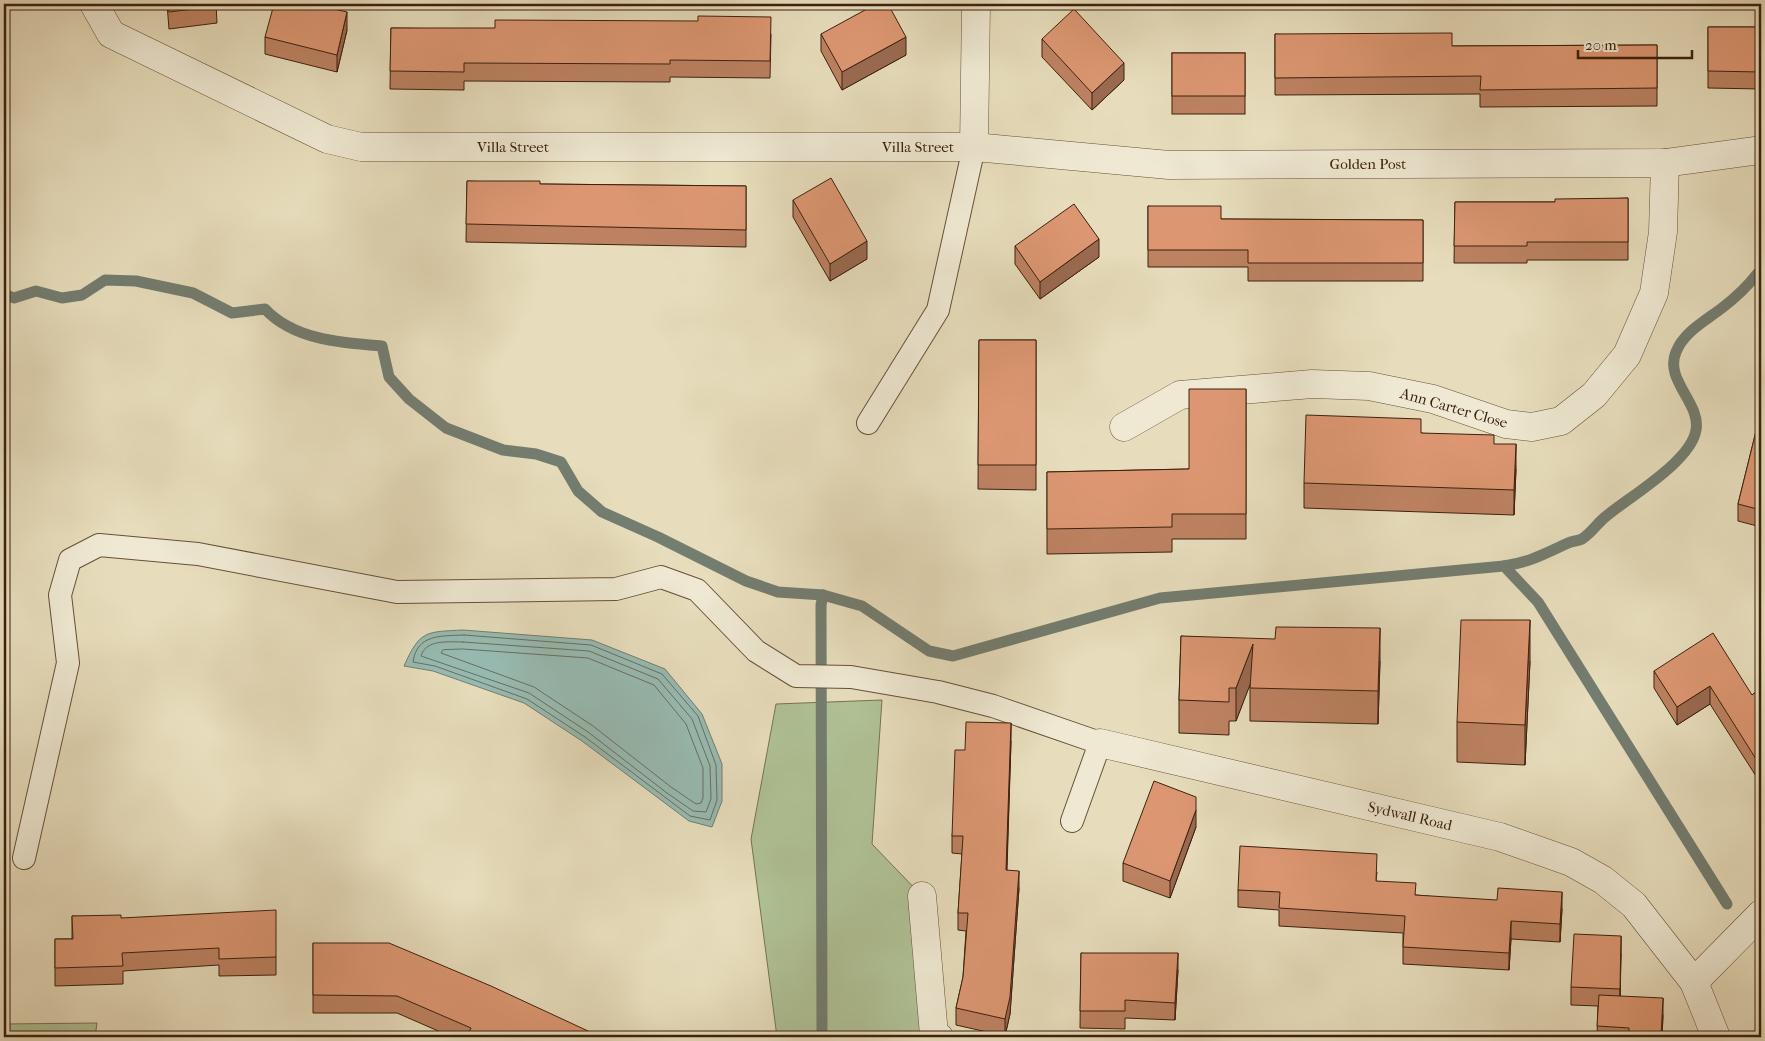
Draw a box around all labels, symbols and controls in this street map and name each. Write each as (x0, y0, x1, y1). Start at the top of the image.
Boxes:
scale bar (1578, 28, 1691, 60)
text: 20 m (1585, 36, 1617, 54)
street label: Villa Street (476, 138, 550, 156)
street label: Villa Street (881, 138, 955, 156)
street label: Golden Post (1330, 155, 1407, 173)
street label: Ann Carter Close (1397, 384, 1510, 432)
street label: Sydwall Road (1366, 798, 1455, 835)

